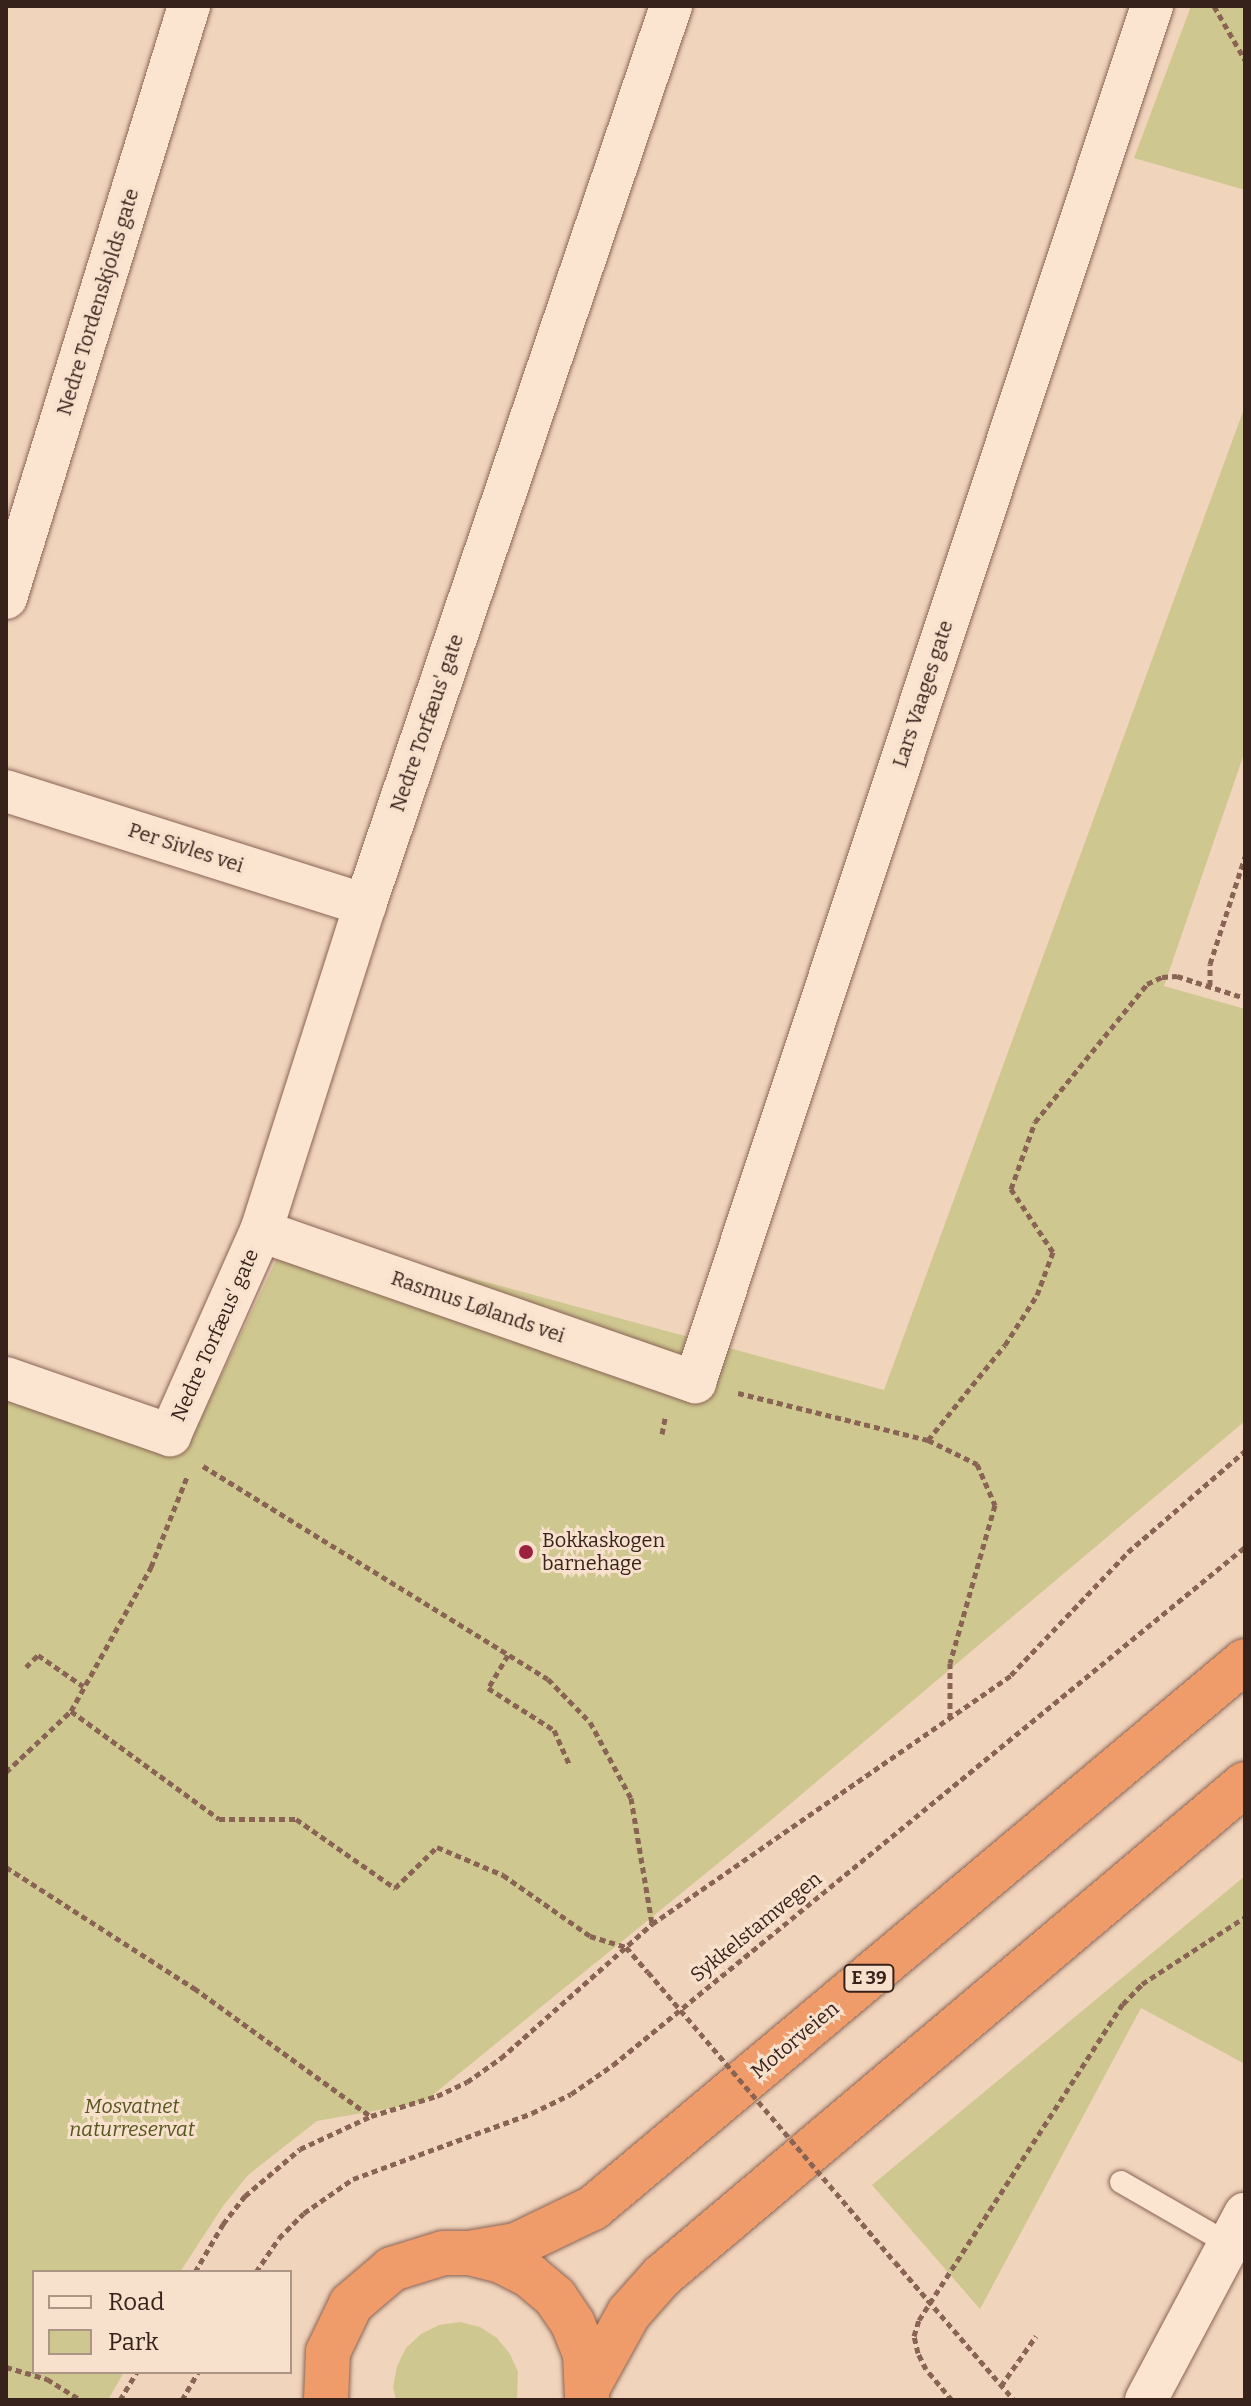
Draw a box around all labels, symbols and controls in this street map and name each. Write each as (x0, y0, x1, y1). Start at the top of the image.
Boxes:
street label: Nedre Tordenskjolds gate (52, 186, 144, 418)
street label: Lars Vaages gate (888, 617, 958, 771)
street label: Nedre Torfæus' gate (385, 631, 469, 815)
street label: Per Sivles vei (125, 818, 247, 878)
street label: Nedre Torfæus' gate (166, 1245, 264, 1425)
street label: Rasmus Lølands vei (388, 1266, 568, 1348)
place label: Bokkaskogen barnehage (542, 1528, 665, 1575)
marker: Bokkaskogen barnehage (517, 1543, 535, 1561)
street label: Sykkelstamvegen (686, 1867, 826, 1987)
road number: E 39 (843, 1964, 895, 1992)
street label: Motorveien (746, 1996, 844, 2084)
park label: Mosvatnet naturreservat (69, 2094, 195, 2141)
legend (32, 2270, 292, 2374)
text: Road (108, 2288, 164, 2316)
text: Park (108, 2328, 159, 2356)

